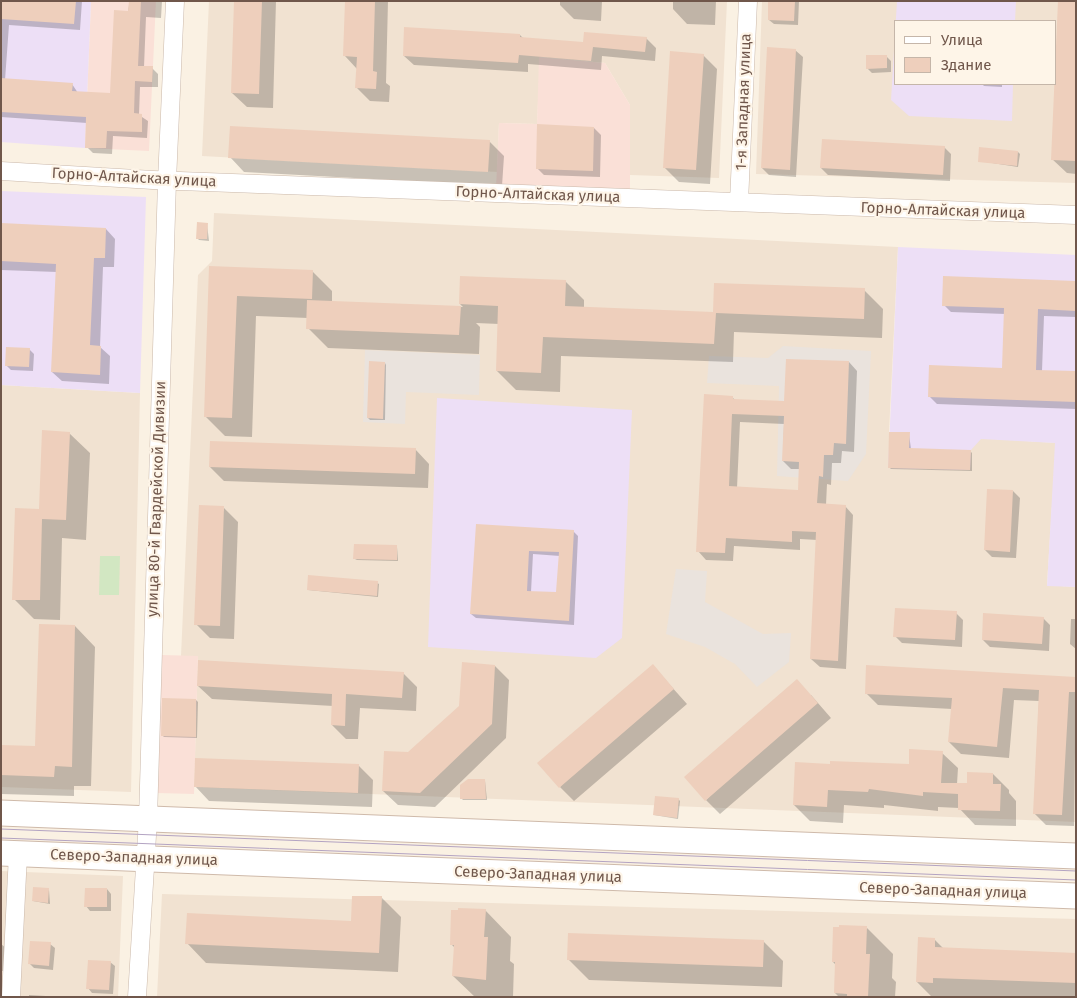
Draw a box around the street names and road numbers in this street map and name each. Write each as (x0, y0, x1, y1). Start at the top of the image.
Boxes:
street label: 1-я Западная улица (733, 33, 755, 171)
street label: Горно-Алтайская улица (51, 165, 217, 191)
street label: Горно-Алтайская улица (455, 183, 621, 207)
street label: Горно-Алтайская улица (860, 199, 1026, 223)
street label: улица 80-й Гвардейской Дивизии (144, 381, 170, 617)
street label: Северо-Западная улица (50, 846, 218, 870)
street label: Северо-Западная улица (454, 863, 622, 887)
street label: Северо-Западная улица (859, 879, 1027, 903)

